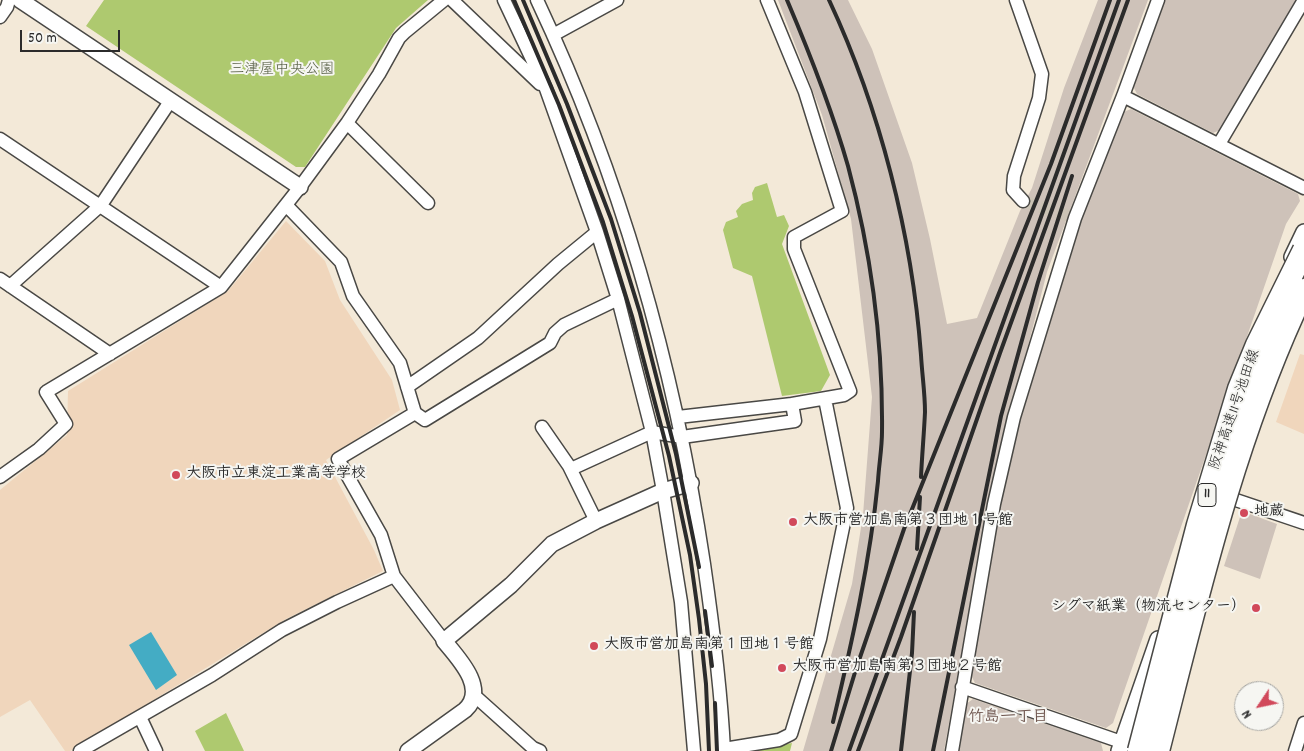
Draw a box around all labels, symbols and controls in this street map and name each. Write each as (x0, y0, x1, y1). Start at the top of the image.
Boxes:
scale bar (22, 20, 122, 52)
text: 50 m (28, 28, 57, 50)
park label: 三津屋中央公園 (230, 62, 334, 80)
street label: 阪神高速11号池田線 (1207, 347, 1265, 473)
place label: 大阪市立東淀工業高等学校 (186, 466, 366, 484)
marker: 大阪市立東淀工業高等学校 (170, 469, 182, 481)
road number: 11 (1198, 484, 1216, 506)
place label: 地蔵 (1254, 504, 1284, 522)
marker: 地蔵 (1238, 507, 1250, 519)
place label: 大阪市営加島南第３団地１号館 (803, 513, 1013, 531)
marker: 大阪市営加島南第３団地１号館 (787, 516, 799, 528)
place label: シグマ紙業（物流センター） (1051, 599, 1246, 617)
marker: シグマ紙業（物流センター） (1250, 602, 1262, 614)
place label: 大阪市営加島南第１団地１号館 (604, 637, 814, 655)
marker: 大阪市営加島南第１団地１号館 (588, 640, 600, 652)
place label: 大阪市営加島南第３団地２号館 (792, 659, 1002, 677)
marker: 大阪市営加島南第３団地２号館 (776, 662, 788, 674)
north arrow (1234, 681, 1284, 731)
text: N (1237, 705, 1258, 722)
district label: 竹島一丁目 (968, 709, 1048, 729)

